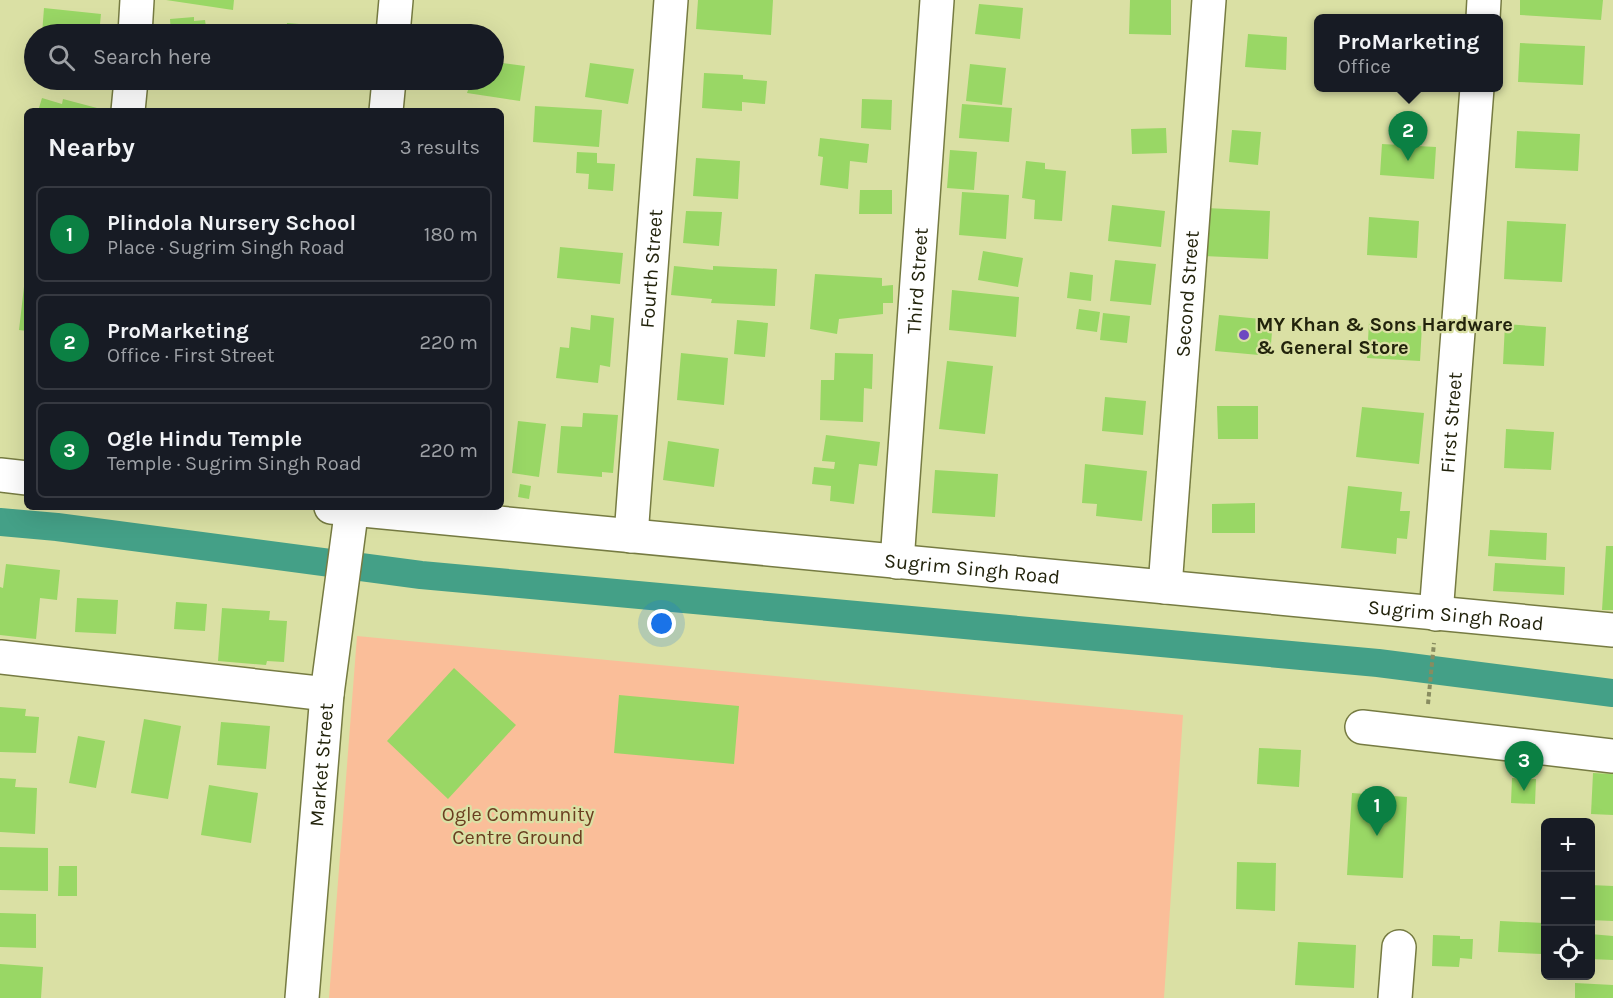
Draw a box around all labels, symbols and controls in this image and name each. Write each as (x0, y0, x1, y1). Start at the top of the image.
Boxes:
popup (1314, 14, 1503, 92)
search box (24, 24, 504, 90)
text: ProMarketing (1338, 29, 1479, 55)
icon: search (45, 41, 78, 74)
text: Search here (93, 44, 211, 70)
text: Office (1338, 55, 1391, 78)
pin: 2 (1388, 112, 1428, 161)
text: Nearby (48, 132, 135, 163)
text: 3 results (400, 136, 480, 159)
street label: Fourth Street (636, 208, 667, 329)
text: Plindola Nursery School (107, 210, 356, 236)
text: 1 (66, 223, 73, 246)
text: 180 m (424, 223, 478, 246)
street label: Third Street (902, 226, 933, 335)
street label: Second Street (1171, 229, 1204, 358)
text: Place · Sugrim Singh Road (107, 236, 345, 259)
place label: MY Khan & Sons Hardware & General Store (1256, 313, 1513, 359)
text: ProMarketing (107, 318, 249, 344)
marker: MY Khan & Sons Hardware & General Store (1237, 328, 1251, 342)
text: 2 (63, 331, 76, 354)
text: 220 m (419, 331, 478, 354)
text: Office · First Street (107, 344, 275, 367)
street label: First Street (1436, 371, 1467, 474)
text: Ogle Hindu Temple (107, 426, 302, 452)
text: 3 (63, 439, 76, 462)
text: 220 m (419, 439, 478, 462)
text: Temple · Sugrim Singh Road (107, 452, 362, 475)
street label: Sugrim Singh Road (883, 549, 1061, 589)
street label: Sugrim Singh Road (1367, 596, 1545, 635)
your location (647, 609, 676, 638)
street label: Market Street (305, 702, 338, 828)
pin: 3 (1504, 742, 1544, 791)
pin: 1 (1358, 786, 1396, 836)
park label: Ogle Community Centre Ground (442, 803, 594, 849)
map controls (1541, 818, 1595, 980)
button: + (1541, 818, 1595, 872)
button: − (1541, 872, 1595, 926)
button: locate (1541, 926, 1595, 980)

